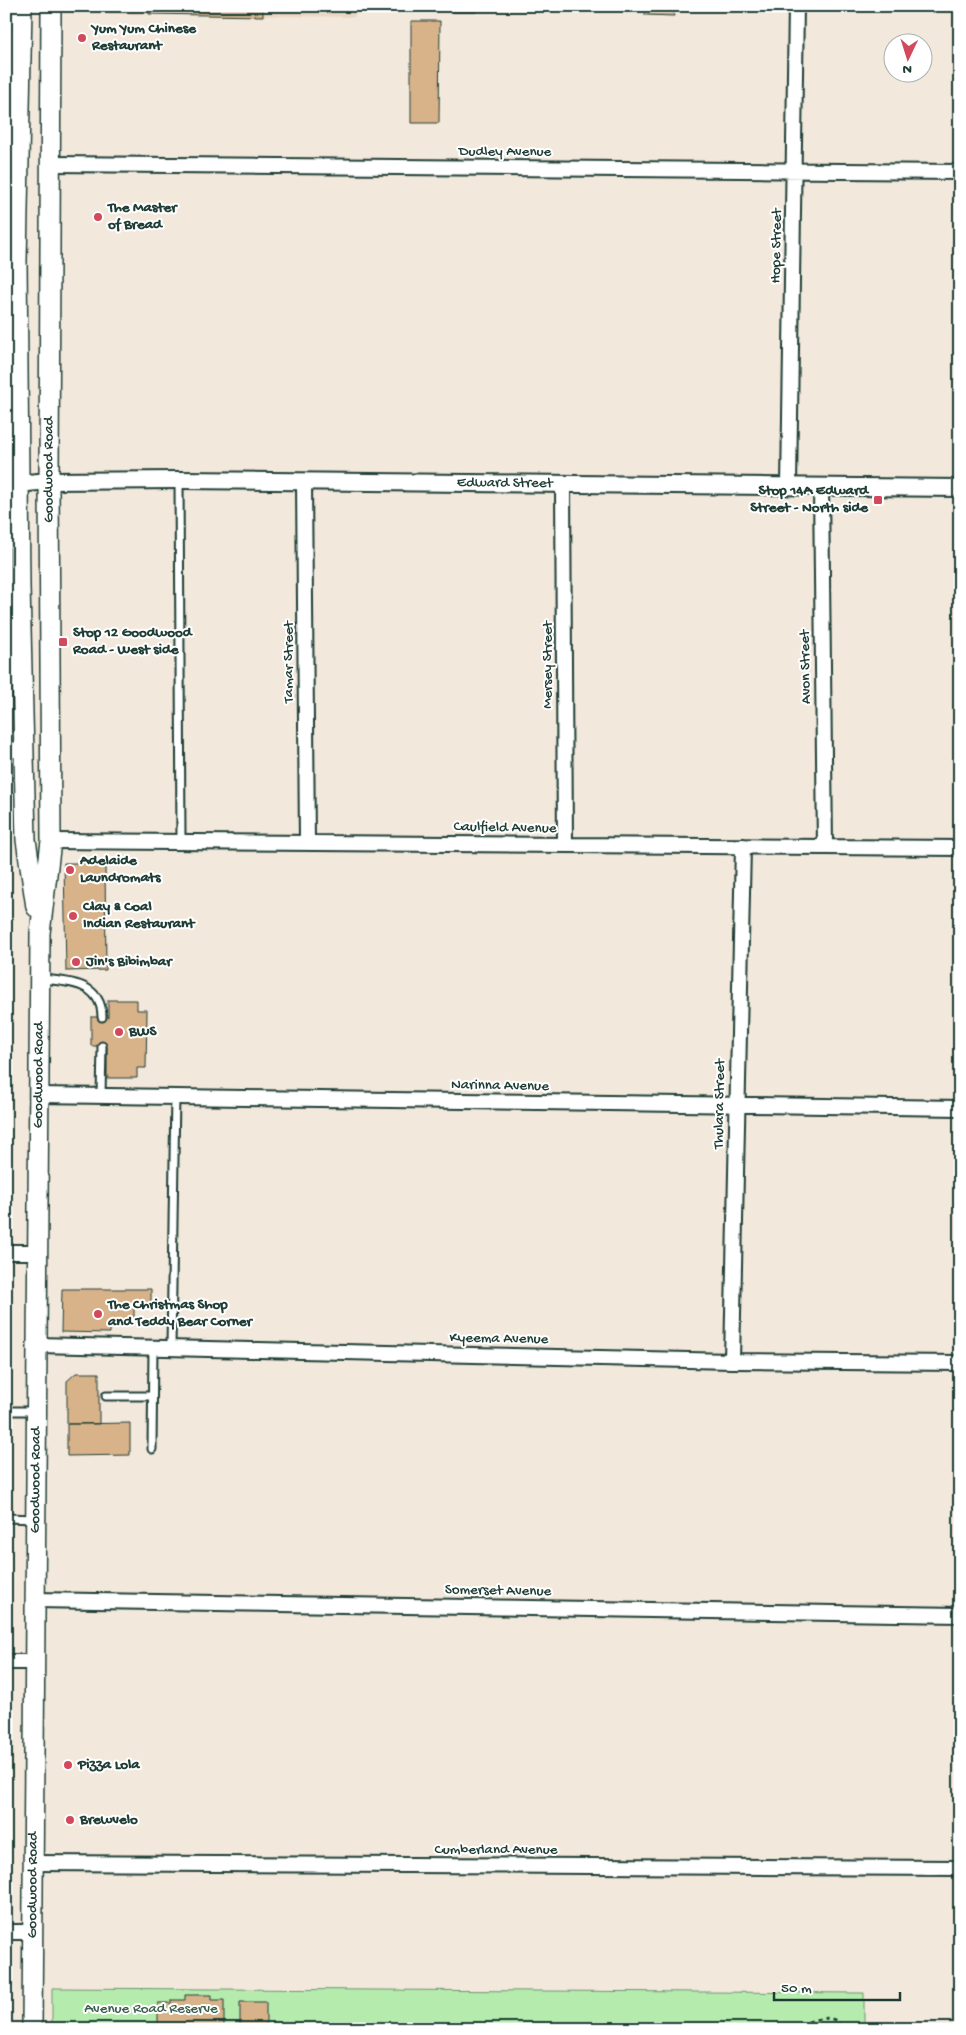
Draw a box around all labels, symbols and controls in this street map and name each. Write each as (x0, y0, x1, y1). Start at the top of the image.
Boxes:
place label: Yum Yum Chinese Restaurant (90, 20, 197, 55)
marker: Yum Yum Chinese Restaurant (76, 32, 88, 44)
north arrow (884, 32, 934, 82)
text: N (902, 60, 912, 77)
street label: Dudley Avenue (458, 143, 552, 161)
place label: The Master of Bread (107, 199, 178, 234)
street label: Hope Street (767, 206, 787, 284)
marker: The Master of Bread (92, 211, 104, 223)
street label: Goodwood Road (40, 415, 58, 523)
street label: Edward Street (457, 474, 555, 493)
place label: Stop 14A Edward Street - North side (750, 482, 870, 517)
marker: Stop 14A Edward Street - North side (872, 494, 884, 506)
street label: Tamar Street (280, 619, 298, 704)
street label: Mersey Street (539, 619, 557, 709)
place label: Stop 12 Goodwood Road - West side (72, 624, 194, 659)
street label: Avon Street (796, 628, 816, 704)
marker: Stop 12 Goodwood Road - West side (57, 636, 69, 648)
street label: Caulfield Avenue (453, 818, 557, 838)
place label: Adelaide Laundromats (79, 852, 162, 887)
marker: Adelaide Laundromats (64, 864, 76, 876)
place label: Clay & Coal Indian Restaurant (82, 898, 196, 933)
marker: Clay & Coal Indian Restaurant (67, 910, 79, 922)
place label: Jin's Bibimbar (85, 953, 173, 971)
marker: Jin's Bibimbar (70, 956, 82, 968)
street label: Goodwood Road (30, 1021, 48, 1128)
place label: BWS (128, 1023, 157, 1041)
marker: BWS (113, 1026, 125, 1038)
street label: Thulara Street (710, 1057, 730, 1150)
street label: Narinna Avenue (451, 1076, 549, 1096)
place label: The Christmas Shop and Teddy Bear Corner (107, 1296, 254, 1331)
marker: The Christmas Shop and Teddy Bear Corner (92, 1308, 104, 1320)
street label: Kyeema Avenue (449, 1329, 549, 1349)
street label: Goodwood Road (27, 1426, 45, 1533)
street label: Somerset Avenue (445, 1581, 552, 1601)
place label: Pizza Lola (77, 1756, 140, 1774)
marker: Pizza Lola (62, 1759, 74, 1771)
place label: Brewvelo (79, 1811, 138, 1829)
marker: Brewvelo (64, 1814, 76, 1826)
street label: Goodwood Road (24, 1831, 42, 1938)
street label: Cumberland Avenue (435, 1841, 558, 1859)
scale bar (774, 1970, 900, 2002)
text: 50 m (781, 1980, 812, 1998)
park label: Avenue Road Reserve (84, 2000, 218, 2018)

